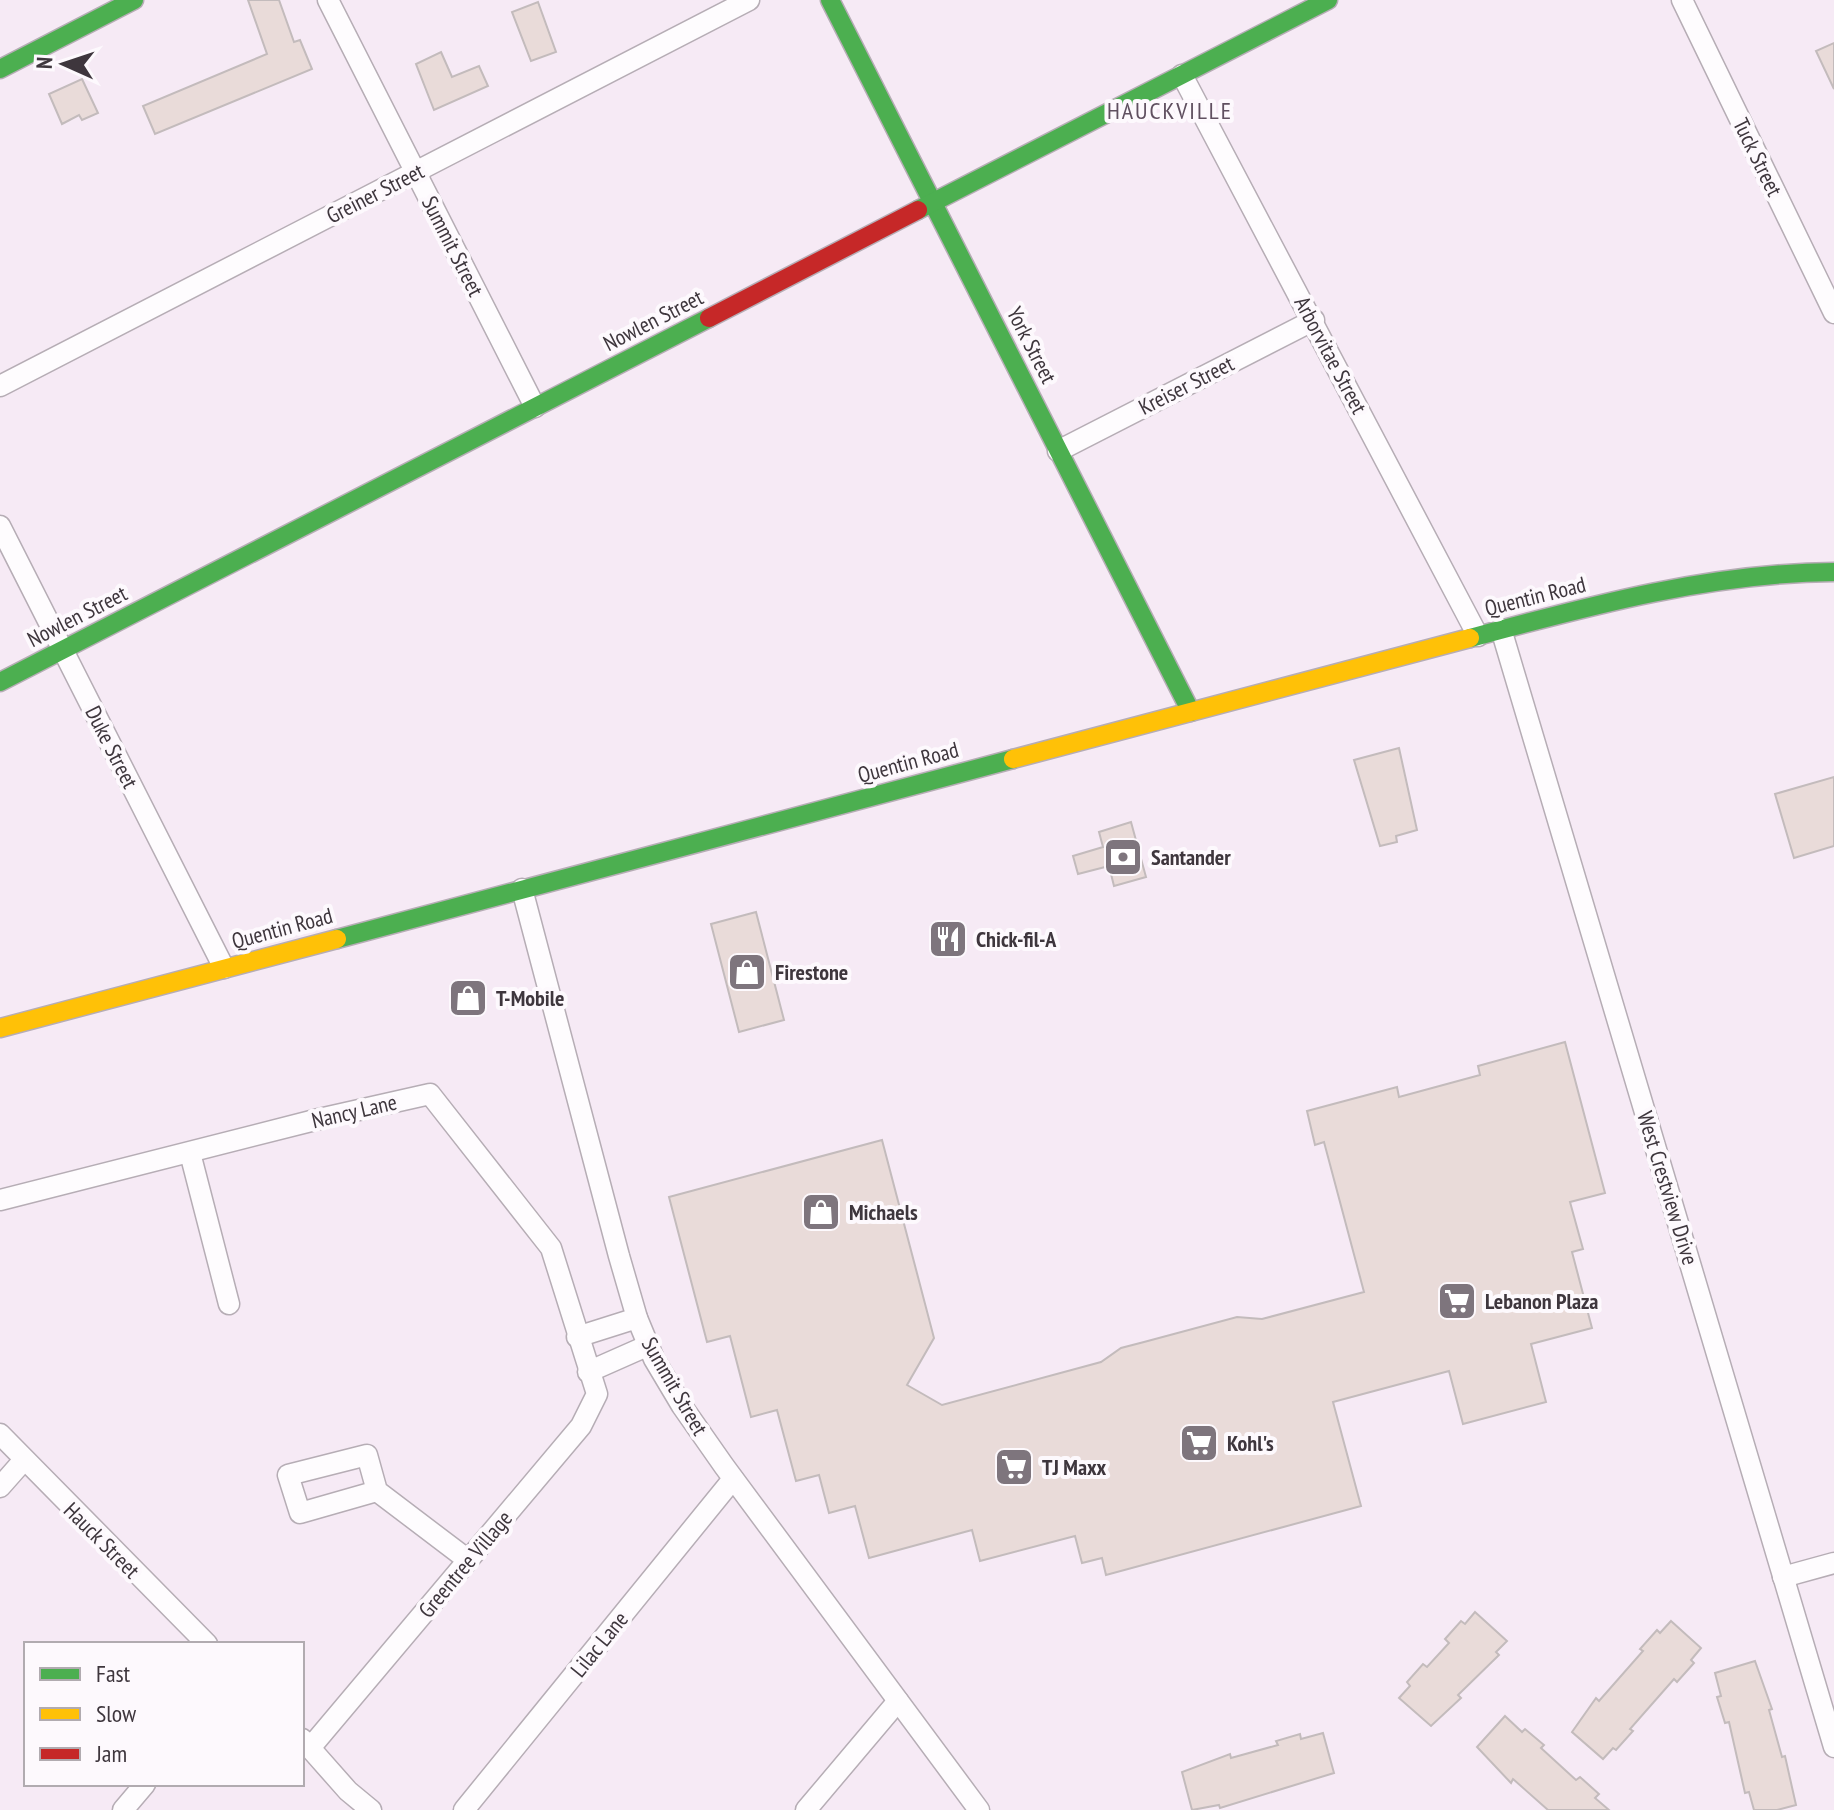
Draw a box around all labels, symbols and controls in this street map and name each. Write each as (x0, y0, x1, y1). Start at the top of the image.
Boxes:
north arrow (24, 24, 104, 104)
text: N (30, 56, 58, 70)
district label: HAUCKVILLE (1107, 95, 1233, 126)
street label: Tuck Street (1727, 113, 1789, 201)
street label: Greiner Street (322, 157, 428, 229)
street label: Summit Street (416, 191, 490, 301)
street label: Nowlen Street (598, 283, 708, 357)
street label: Arborvitae Street (1288, 291, 1374, 419)
street label: York Street (1001, 302, 1063, 388)
street label: Kreiser Street (1134, 349, 1238, 421)
street label: Quentin Road (1482, 570, 1588, 622)
street label: Nowlen Street (22, 579, 132, 653)
street label: Duke Street (79, 701, 145, 793)
street label: Quentin Road (855, 735, 961, 789)
bank icon: Santander (1102, 836, 1144, 878)
place label: Santander (1151, 843, 1231, 871)
street label: Quentin Road (229, 901, 335, 955)
restaurant icon: Chick-fil-A (927, 918, 969, 960)
place label: Chick-fil-A (976, 925, 1057, 953)
shop icon: Firestone (726, 951, 768, 993)
place label: Firestone (775, 958, 848, 986)
shop icon: T-Mobile (447, 977, 489, 1019)
place label: T-Mobile (496, 984, 565, 1012)
street label: Nancy Lane (309, 1088, 399, 1134)
street label: West Crestview Drive (1631, 1108, 1705, 1268)
shop icon: Michaels (800, 1191, 842, 1233)
place label: Michaels (849, 1198, 918, 1226)
supermarket icon: Lebanon Plaza (1436, 1280, 1478, 1322)
place label: Lebanon Plaza (1485, 1287, 1598, 1315)
street label: Summit Street (636, 1332, 714, 1440)
supermarket icon: Kohl's (1178, 1422, 1220, 1464)
place label: Kohl's (1227, 1429, 1274, 1457)
supermarket icon: TJ Maxx (993, 1446, 1035, 1488)
place label: TJ Maxx (1042, 1453, 1107, 1481)
street label: Hauck Street (58, 1496, 146, 1584)
street label: Greentree Village (412, 1505, 518, 1623)
street label: Lilac Lane (564, 1606, 634, 1682)
legend (24, 1642, 304, 1786)
text: Fast (96, 1658, 131, 1689)
text: Slow (96, 1698, 137, 1729)
text: Jam (95, 1738, 127, 1769)

